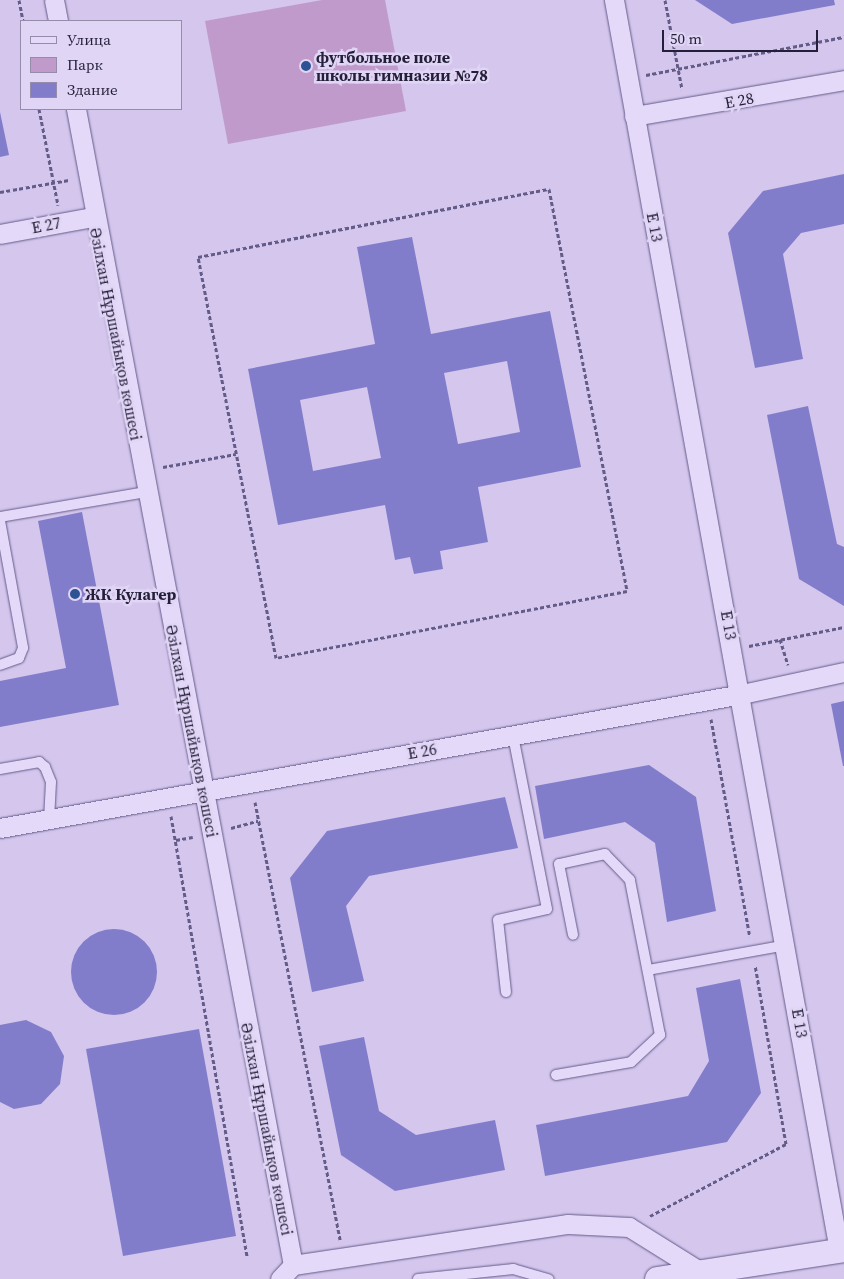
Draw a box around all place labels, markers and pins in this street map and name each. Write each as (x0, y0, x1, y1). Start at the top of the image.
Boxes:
place label: футбольное поле школы гимназии №78 (316, 47, 488, 85)
marker: футбольное поле школы гимназии №78 (300, 60, 312, 72)
place label: ЖК Кулагер (85, 584, 176, 604)
marker: ЖК Кулагер (69, 588, 81, 600)

